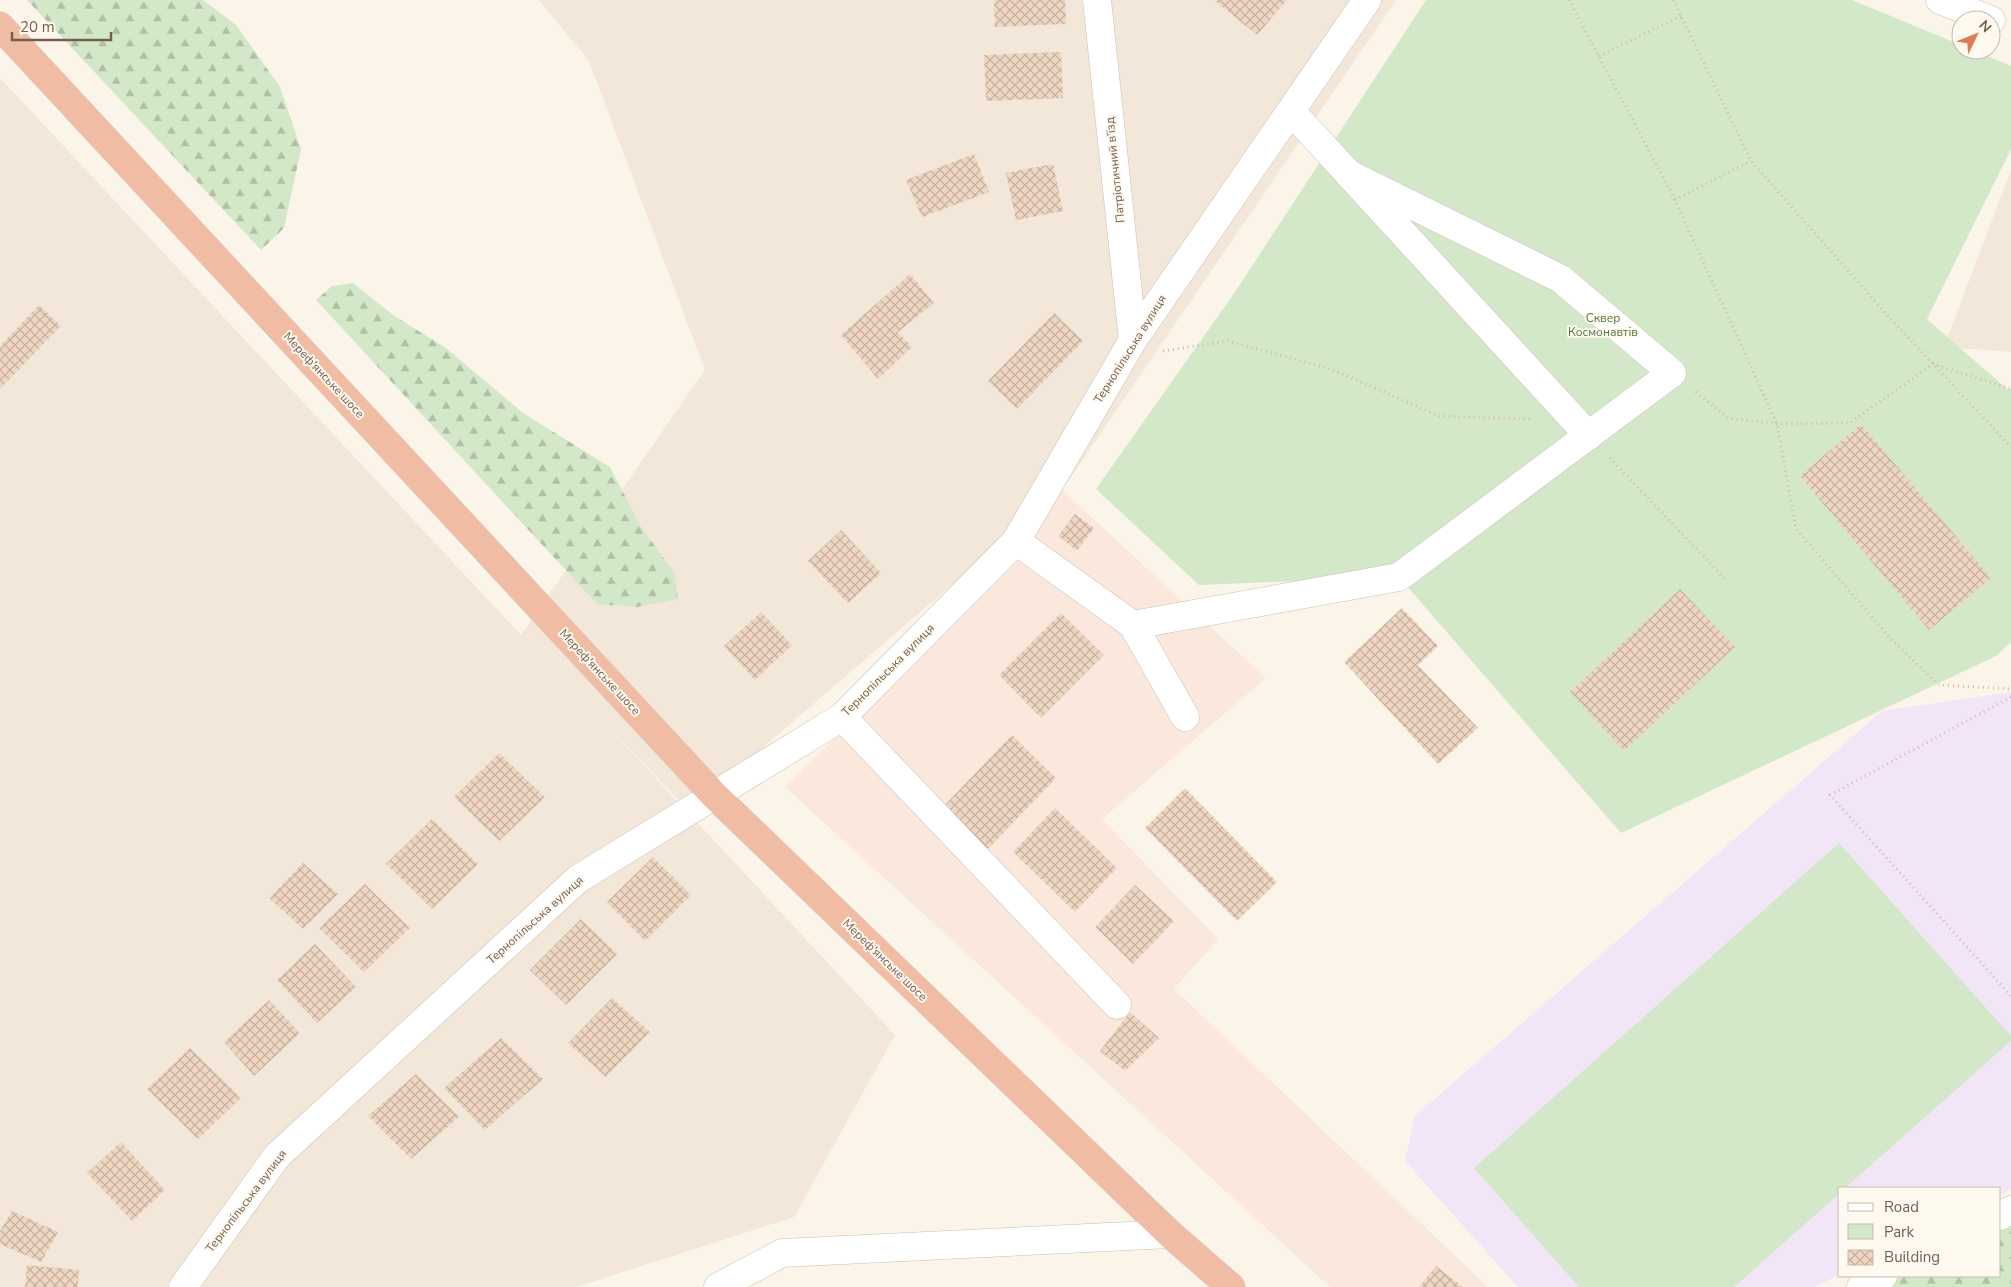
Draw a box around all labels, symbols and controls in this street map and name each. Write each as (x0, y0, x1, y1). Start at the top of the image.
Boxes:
scale bar (12, 10, 111, 42)
north arrow (1951, 10, 2001, 60)
text: N (1975, 16, 1996, 37)
text: 20 m (20, 17, 55, 37)
street label: Патріотичний в’їзд (1101, 116, 1129, 224)
street label: Тернопільська вулиця (1090, 292, 1170, 406)
park label: Сквер Космонавтів (1568, 310, 1638, 340)
street label: Мереф'янське шосе (280, 329, 368, 421)
street label: Тернопільська вулиця (838, 620, 938, 720)
street label: Мереф'янське шосе (556, 626, 644, 718)
street label: Тернопільська вулиця (483, 872, 587, 968)
street label: Мереф'янське шосе (839, 915, 931, 1005)
street label: Тернопільська вулиця (202, 1146, 290, 1256)
legend (1838, 1187, 2001, 1277)
text: Road (1884, 1197, 1919, 1217)
text: Park (1884, 1222, 1914, 1242)
text: Building (1884, 1247, 1940, 1267)

